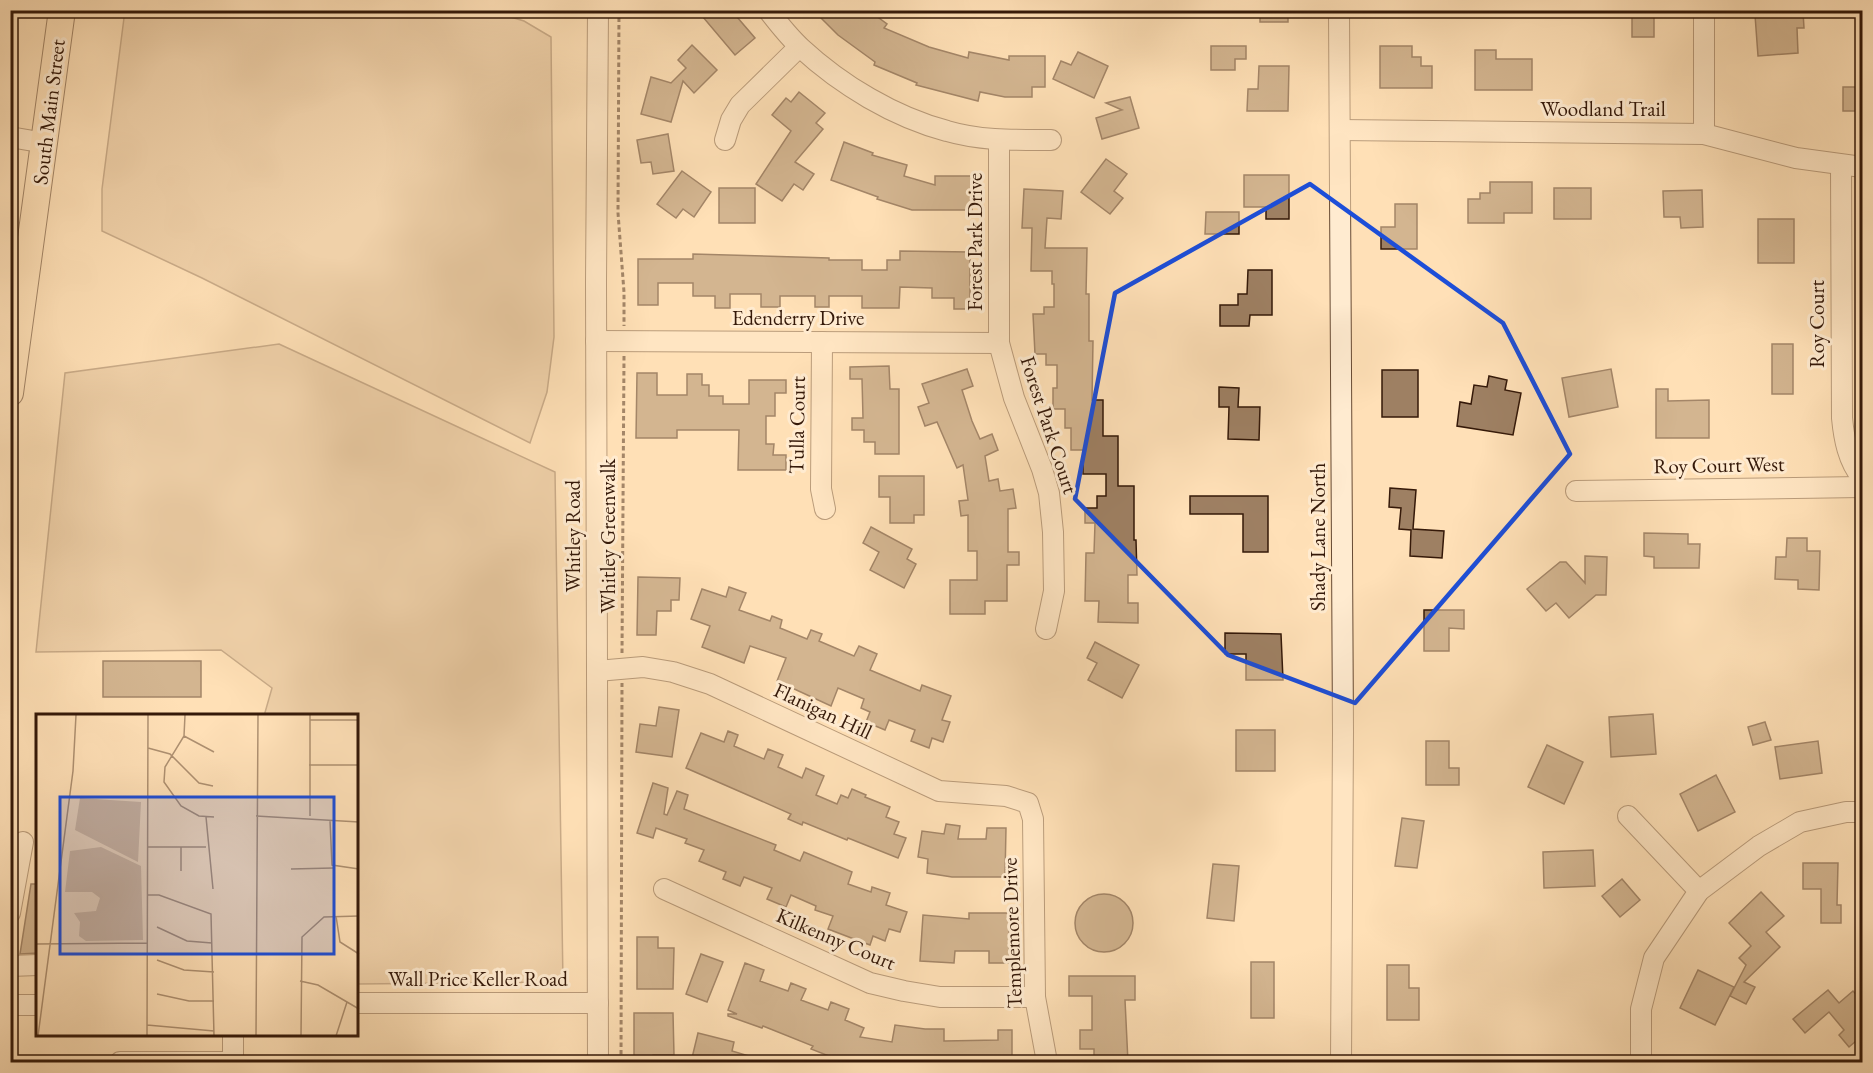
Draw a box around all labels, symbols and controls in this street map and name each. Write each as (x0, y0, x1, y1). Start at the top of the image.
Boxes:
street label: South Main Street (26, 37, 71, 186)
street label: Woodland Trail (1540, 95, 1666, 122)
street label: Forest Park Drive (961, 173, 988, 311)
street label: Roy Court (1803, 279, 1830, 368)
street label: Edenderry Drive (732, 304, 864, 331)
street label: Forest Park Court (1015, 353, 1085, 498)
street label: Tulla Court (782, 375, 811, 474)
street label: Roy Court West (1653, 450, 1785, 479)
street label: Whitley Greenwalk (594, 457, 621, 613)
street label: Shady Lane North (1304, 463, 1331, 611)
street label: Whitley Road (559, 479, 586, 592)
street label: Flanigan Hill (770, 676, 877, 745)
inset map (36, 714, 358, 1037)
street label: Templemore Drive (995, 857, 1028, 1009)
street label: Kilkenny Court (772, 901, 900, 976)
street label: Wall Price Keller Road (388, 965, 568, 992)

